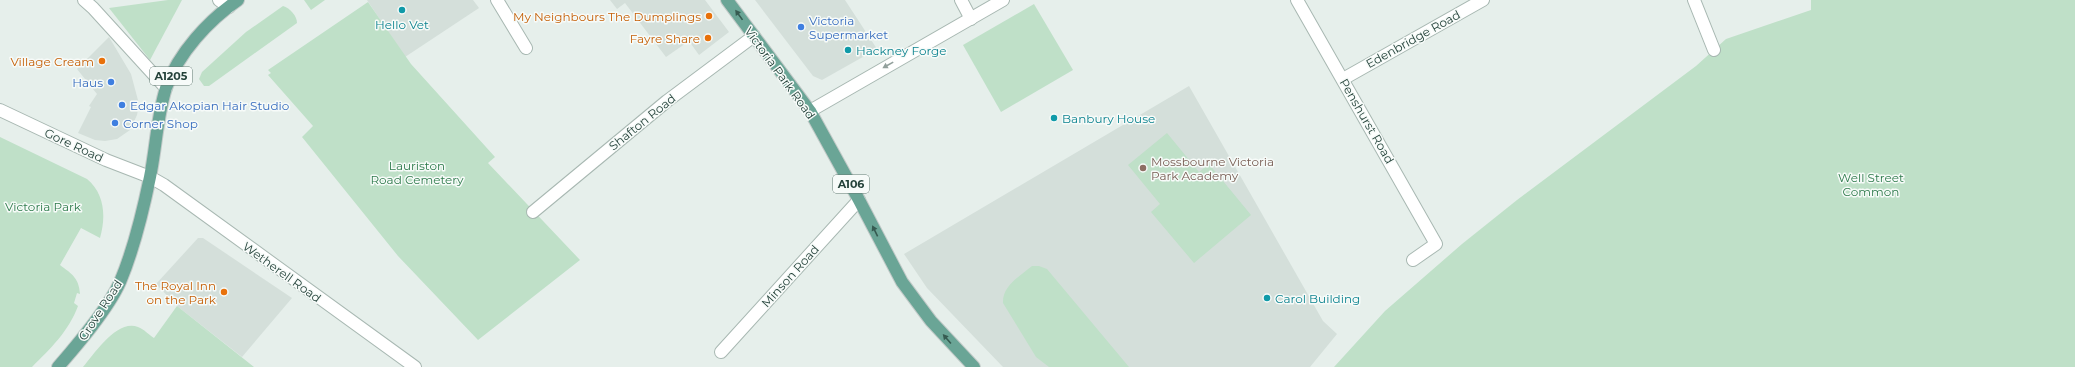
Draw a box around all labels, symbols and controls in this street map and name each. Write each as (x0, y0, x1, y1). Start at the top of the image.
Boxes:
marker: Hello Vet (397, 5, 407, 15)
street label: Edenbridge Road (1363, 7, 1463, 71)
place label: My Neighbours The Dumplings (513, 9, 701, 24)
one-way arrow (734, 10, 743, 21)
marker: My Neighbours The Dumplings (704, 11, 714, 21)
place label: Victoria Supermarket (809, 13, 888, 42)
place label: Hello Vet (375, 17, 429, 32)
marker: Victoria Supermarket (796, 22, 806, 32)
street label: Victoria Park Road (741, 24, 819, 122)
place label: Fayre Share (630, 31, 700, 46)
marker: Fayre Share (703, 33, 713, 43)
place label: Hackney Forge (856, 43, 947, 58)
marker: Hackney Forge (843, 45, 853, 55)
place label: Village Cream (10, 54, 94, 69)
marker: Village Cream (97, 56, 107, 66)
one-way arrow (882, 62, 894, 69)
road number: A1205 (150, 67, 192, 85)
place label: Haus (72, 75, 103, 90)
street label: Penshurst Road (1337, 76, 1397, 166)
marker: Haus (106, 77, 116, 87)
street label: Shafton Road (606, 91, 678, 153)
place label: Edgar Akopian Hair Studio (130, 98, 289, 113)
marker: Edgar Akopian Hair Studio (117, 100, 127, 110)
place label: Banbury House (1062, 111, 1155, 126)
marker: Banbury House (1049, 113, 1059, 123)
place label: Corner Shop (123, 116, 198, 131)
marker: Corner Shop (110, 118, 120, 128)
street label: Gore Road (42, 125, 106, 165)
place label: Mossbourne Victoria Park Academy (1151, 154, 1274, 183)
park label: Lauriston Road Cemetery (370, 158, 464, 187)
marker: Mossbourne Victoria Park Academy (1138, 163, 1148, 173)
park label: Well Street Common (1838, 170, 1904, 199)
road number: A106 (833, 175, 869, 193)
park label: Victoria Park (5, 199, 82, 214)
one-way arrow (872, 226, 878, 237)
street label: Wetherell Road (240, 239, 324, 305)
street label: Minson Road (758, 242, 822, 310)
street label: Grove Road (75, 277, 125, 343)
place label: The Royal Inn on the Park (135, 278, 217, 307)
marker: The Royal Inn on the Park (219, 287, 229, 297)
place label: Carol Building (1275, 291, 1360, 306)
marker: Carol Building (1262, 293, 1272, 303)
one-way arrow (942, 334, 951, 344)

